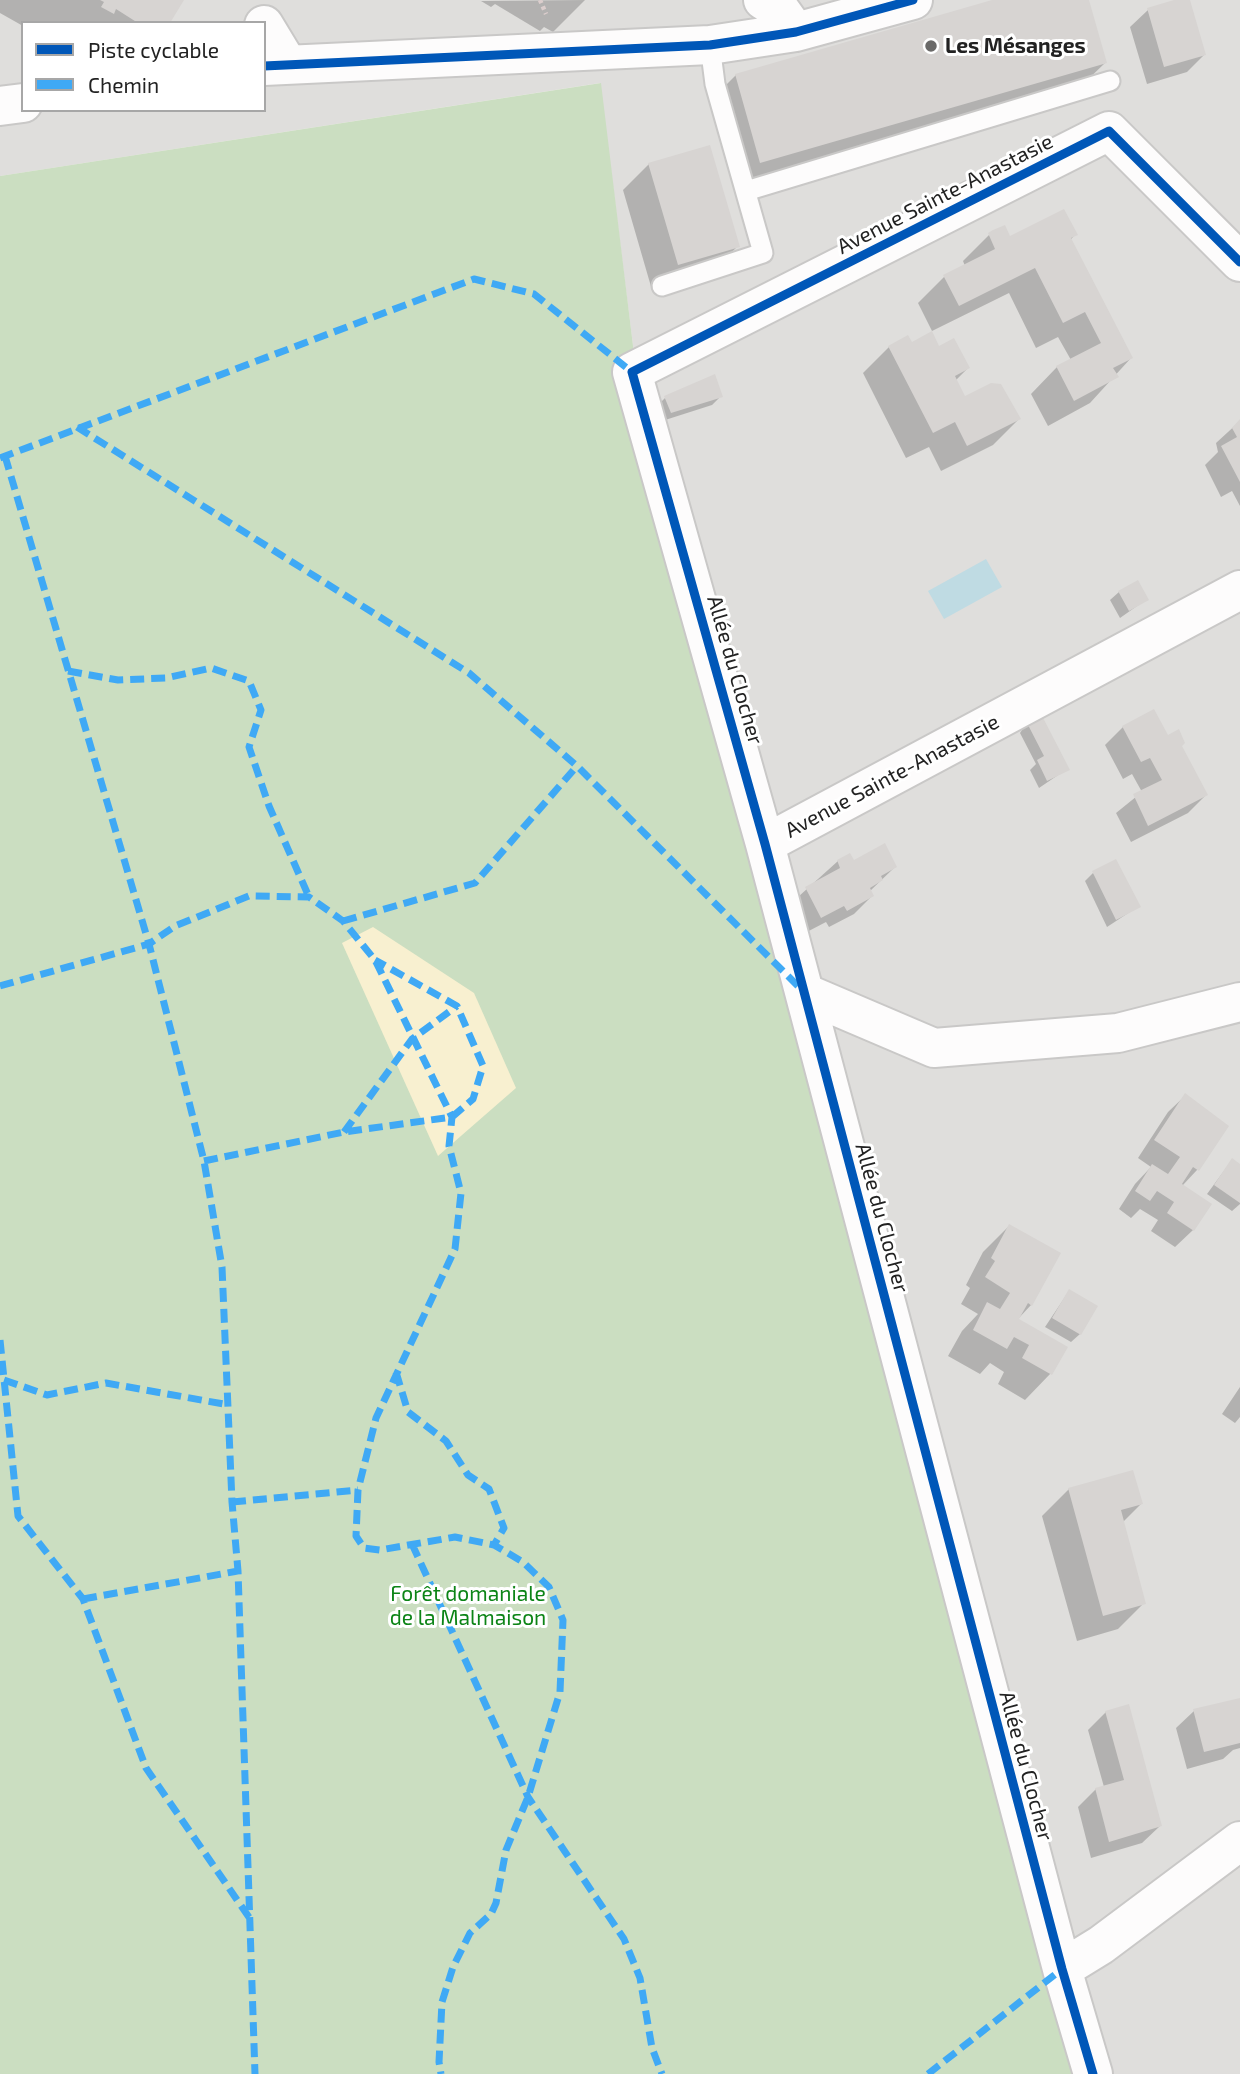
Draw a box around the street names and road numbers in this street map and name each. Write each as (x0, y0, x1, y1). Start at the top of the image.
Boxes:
street label: Avenue Sainte-Anastasie (833, 129, 1057, 259)
street label: Allée du Clocher (702, 593, 768, 747)
street label: Avenue Sainte-Anastasie (781, 709, 1003, 843)
street label: Allée du Clocher (850, 1140, 914, 1296)
street label: Allée du Clocher (994, 1688, 1058, 1844)

